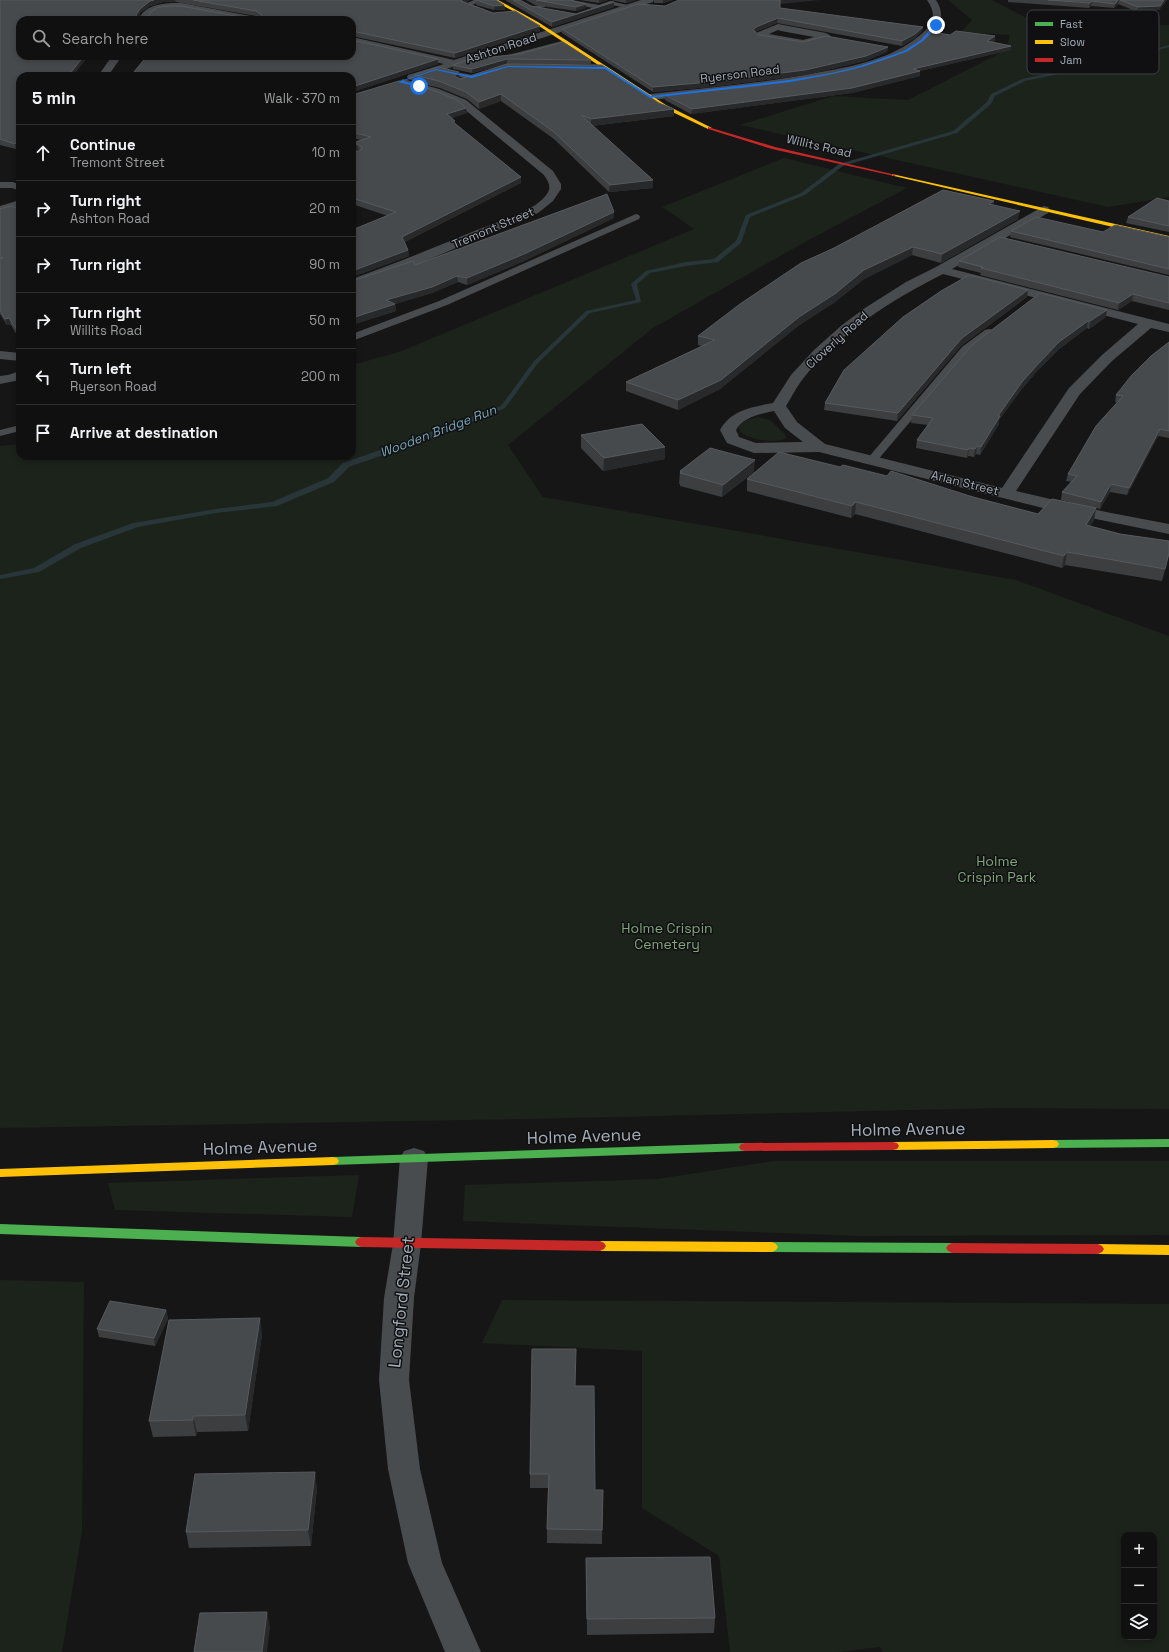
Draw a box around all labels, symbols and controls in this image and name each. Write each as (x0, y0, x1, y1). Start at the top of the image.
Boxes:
legend (1027, 10, 1159, 74)
search box (16, 16, 356, 60)
route end (927, 16, 945, 34)
text: Fast (1060, 17, 1083, 31)
icon: search (30, 27, 52, 49)
text: Search here (62, 29, 148, 48)
street label: Ashton Road (463, 29, 539, 67)
text: Slow (1060, 35, 1085, 49)
text: Jam (1060, 53, 1082, 67)
street label: Ryerson Road (699, 61, 781, 87)
route start (410, 77, 428, 95)
text: 5 min (32, 87, 76, 109)
text: Walk · 370 m (264, 90, 340, 107)
street label: Willits Road (785, 131, 853, 161)
text: Continue (70, 135, 136, 154)
icon: ahead (32, 142, 54, 164)
text: 10 m (312, 144, 340, 161)
text: Tremont Street (70, 154, 165, 171)
text: Turn right (70, 191, 141, 210)
icon: right (32, 198, 54, 220)
text: 20 m (309, 200, 340, 217)
street label: Tremont Street (449, 203, 537, 253)
text: Ashton Road (70, 210, 150, 227)
icon: right (32, 254, 54, 276)
text: Turn right (70, 255, 141, 274)
text: 90 m (309, 256, 340, 273)
text: Turn right (70, 303, 141, 322)
street label: Cloverly Road (802, 308, 872, 372)
icon: right (32, 310, 54, 332)
text: 50 m (309, 312, 340, 329)
text: Willits Road (70, 322, 142, 339)
text: Turn left (70, 359, 132, 378)
icon: left (32, 366, 54, 388)
text: 200 m (301, 368, 340, 385)
text: Ryerson Road (70, 378, 157, 395)
water label: Wooden Bridge Run (377, 401, 500, 461)
icon: arrive (32, 422, 54, 444)
text: Arrive at destination (70, 423, 218, 442)
street label: Arlan Street (930, 467, 1000, 499)
park label: Holme Crispin Park (958, 852, 1037, 886)
park label: Holme Crispin Cemetery (621, 919, 713, 953)
street label: Holme Avenue (850, 1117, 966, 1141)
street label: Holme Avenue (526, 1123, 642, 1149)
street label: Holme Avenue (202, 1134, 318, 1160)
street label: Longford Street (383, 1235, 419, 1369)
map controls (1121, 1532, 1157, 1640)
button: + (1121, 1532, 1157, 1568)
button: − (1121, 1568, 1157, 1604)
button: layers (1121, 1604, 1157, 1640)

